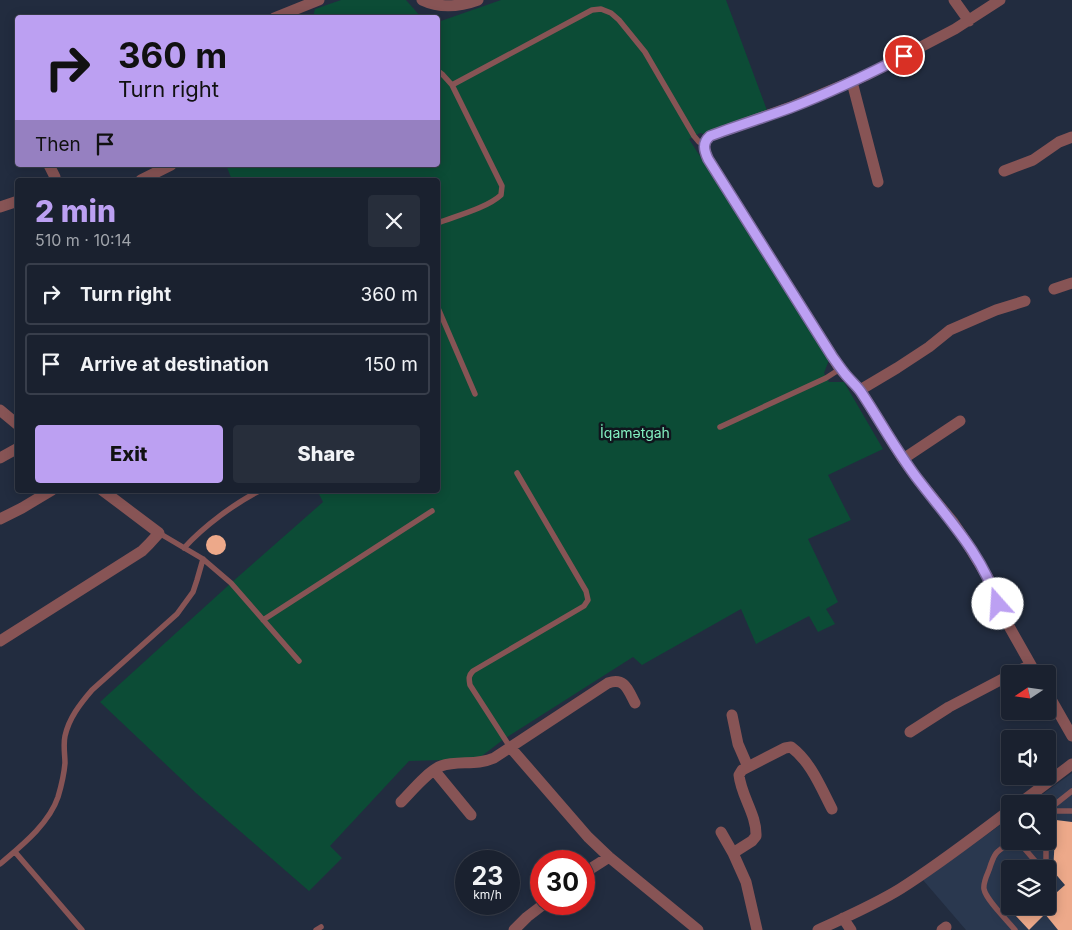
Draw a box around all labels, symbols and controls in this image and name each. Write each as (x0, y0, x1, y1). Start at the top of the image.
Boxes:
text: 360 m (118, 34, 227, 76)
icon: right (35, 35, 100, 100)
pin (883, 35, 925, 77)
icon: arrive (890, 42, 918, 70)
text: Turn right (118, 76, 219, 102)
icon: arrive (91, 130, 119, 158)
text: Then (35, 133, 81, 156)
text: 2 min (35, 193, 116, 229)
button: close (368, 195, 420, 247)
text: 510 m · 10:14 (35, 230, 132, 250)
icon: right (37, 280, 65, 308)
text: Turn right (80, 283, 171, 306)
text: 360 m (361, 283, 418, 306)
icon: arrive (37, 350, 65, 378)
text: Arrive at destination (80, 353, 269, 376)
text: 150 m (365, 353, 418, 376)
park label: İqamətgah (600, 424, 670, 441)
button: Exit (35, 425, 223, 483)
button: Share (233, 425, 420, 483)
position arrow (971, 577, 1023, 629)
north arrow (1001, 665, 1056, 720)
map controls (1001, 665, 1056, 915)
button: sound (1001, 730, 1056, 785)
button: search (1001, 795, 1056, 850)
speed limit sign: 30 (530, 850, 595, 915)
button: layers (1001, 860, 1056, 915)
text: 23 (472, 861, 503, 891)
text: km/h (473, 887, 502, 902)

